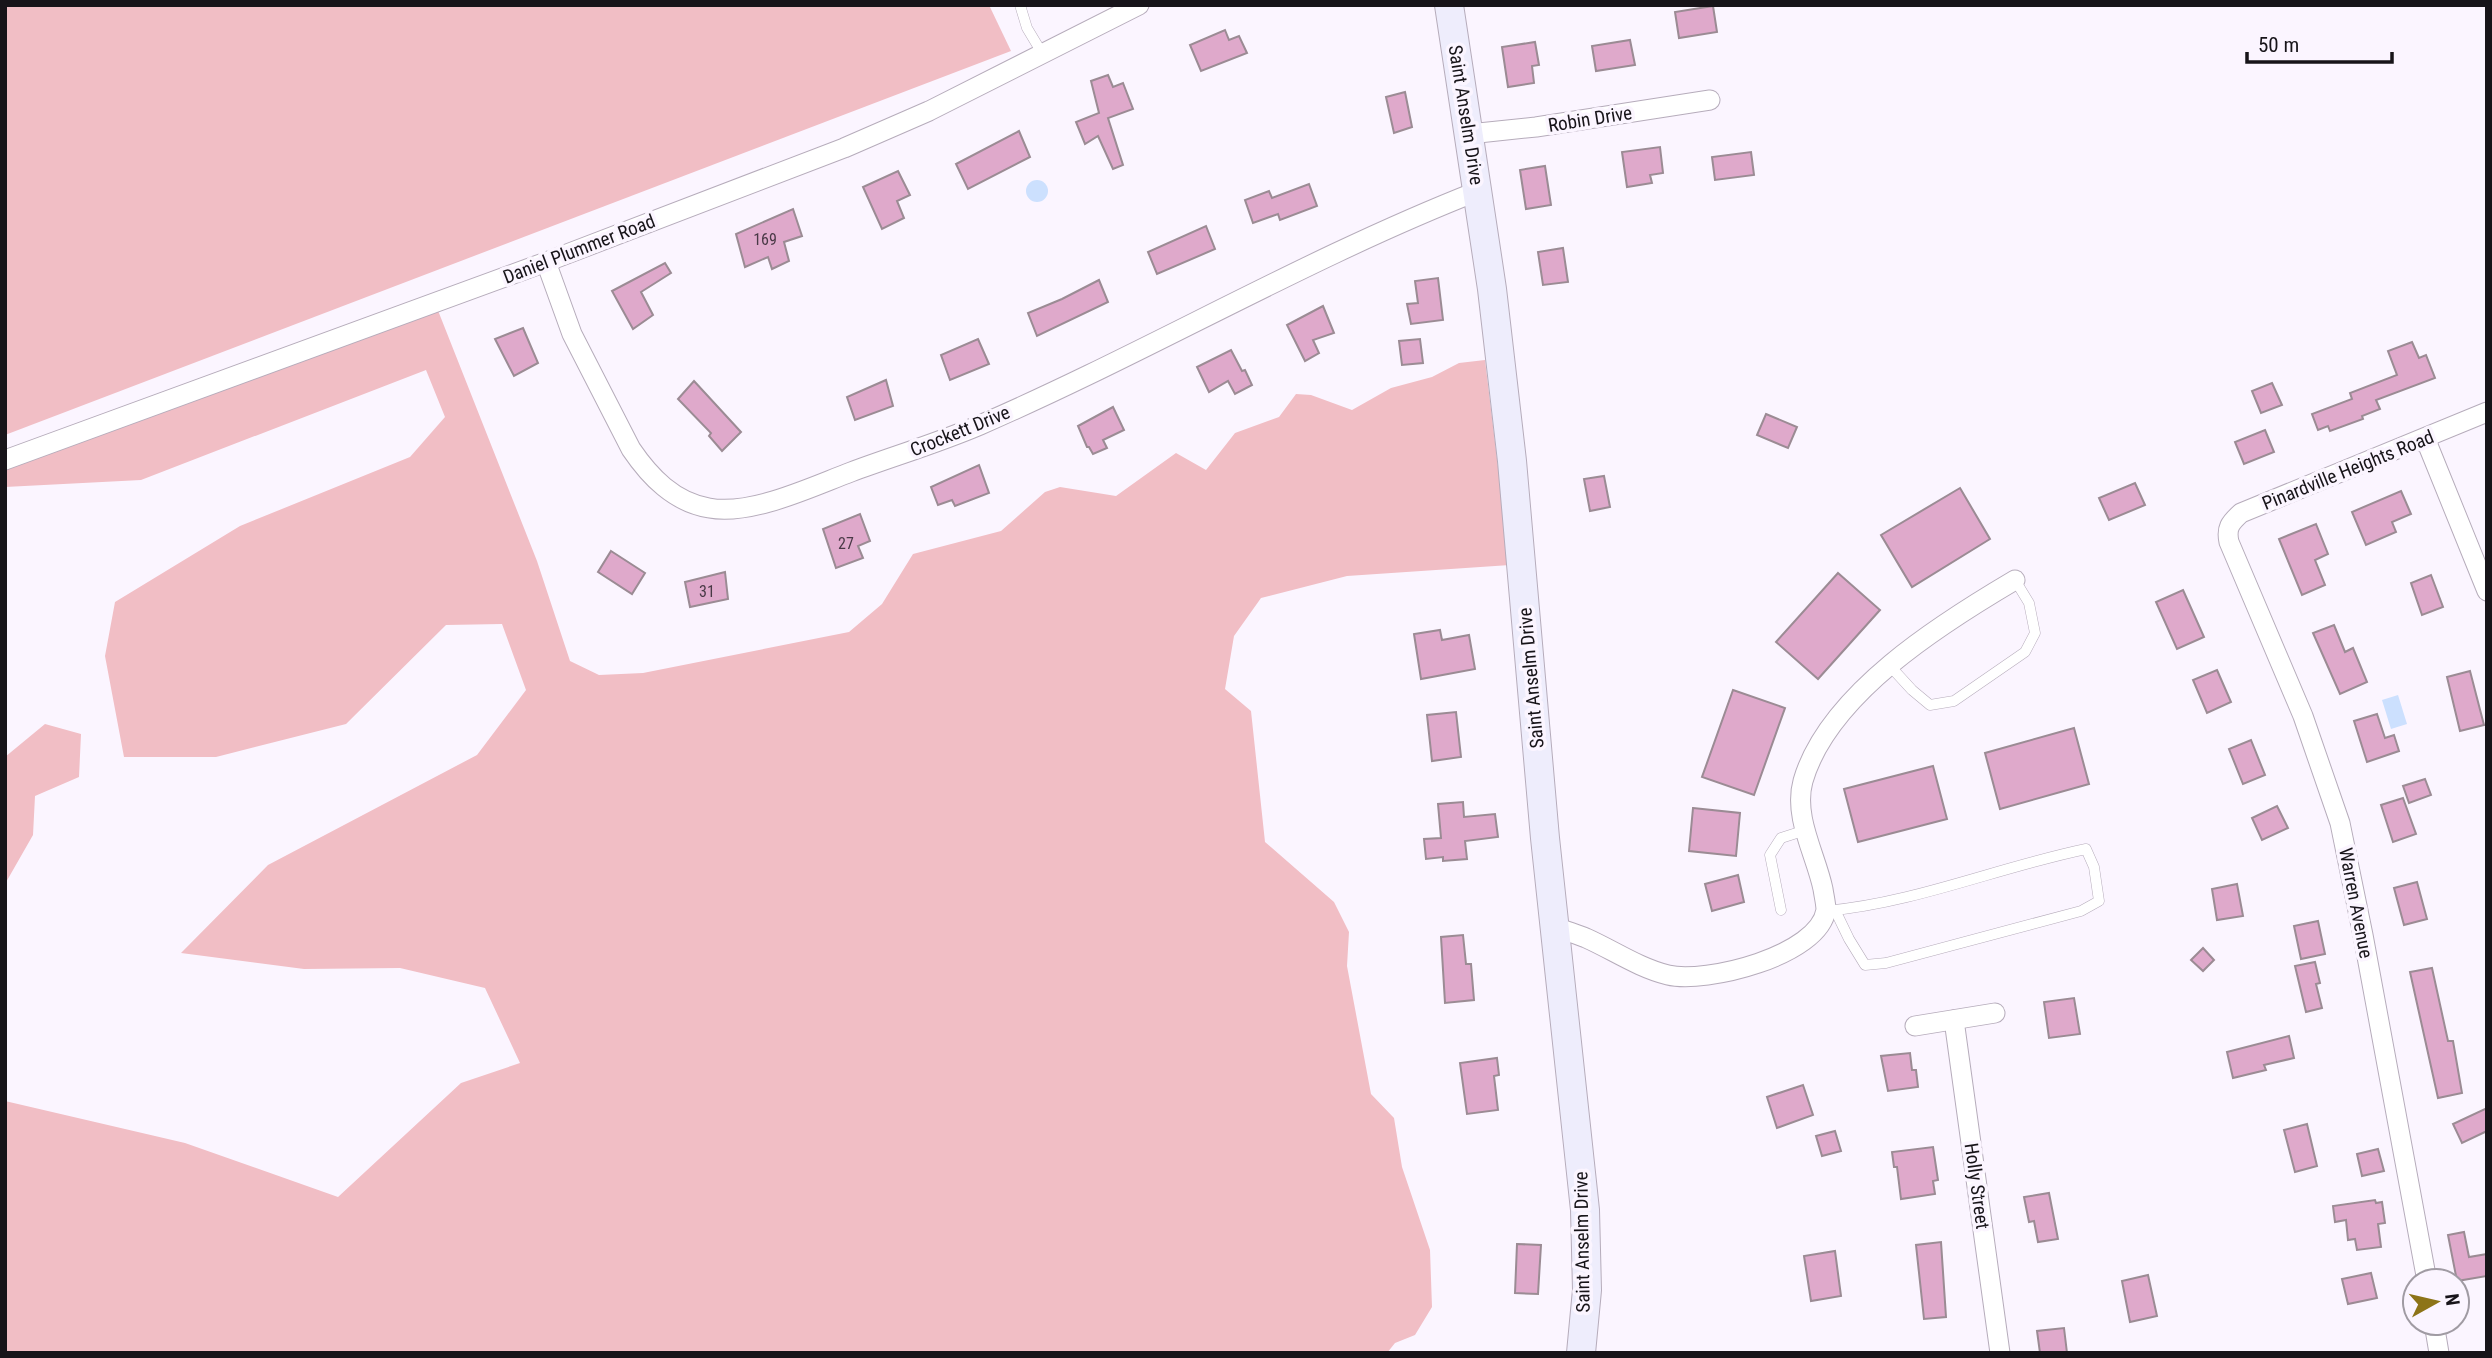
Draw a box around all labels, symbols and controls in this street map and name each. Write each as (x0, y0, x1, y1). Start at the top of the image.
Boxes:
scale bar (2247, 21, 2392, 65)
text: 50 m (2258, 33, 2299, 57)
street label: Saint Anselm Drive (1444, 43, 1488, 187)
street label: Robin Drive (1546, 101, 1634, 137)
street label: Daniel Plummer Road (500, 209, 658, 289)
house number: 169 (753, 230, 777, 249)
street label: Crockett Drive (907, 401, 1013, 461)
street label: Pinardville Heights Road (2259, 425, 2437, 515)
house number: 27 (838, 534, 854, 553)
house number: 31 (699, 582, 715, 601)
street label: Saint Anselm Drive (1513, 607, 1549, 749)
street label: Warren Avenue (2334, 846, 2378, 960)
street label: Holly Street (1960, 1141, 1994, 1231)
street label: Saint Anselm Drive (1569, 1171, 1595, 1313)
north arrow (2401, 1267, 2471, 1337)
text: N (2440, 1292, 2465, 1307)

